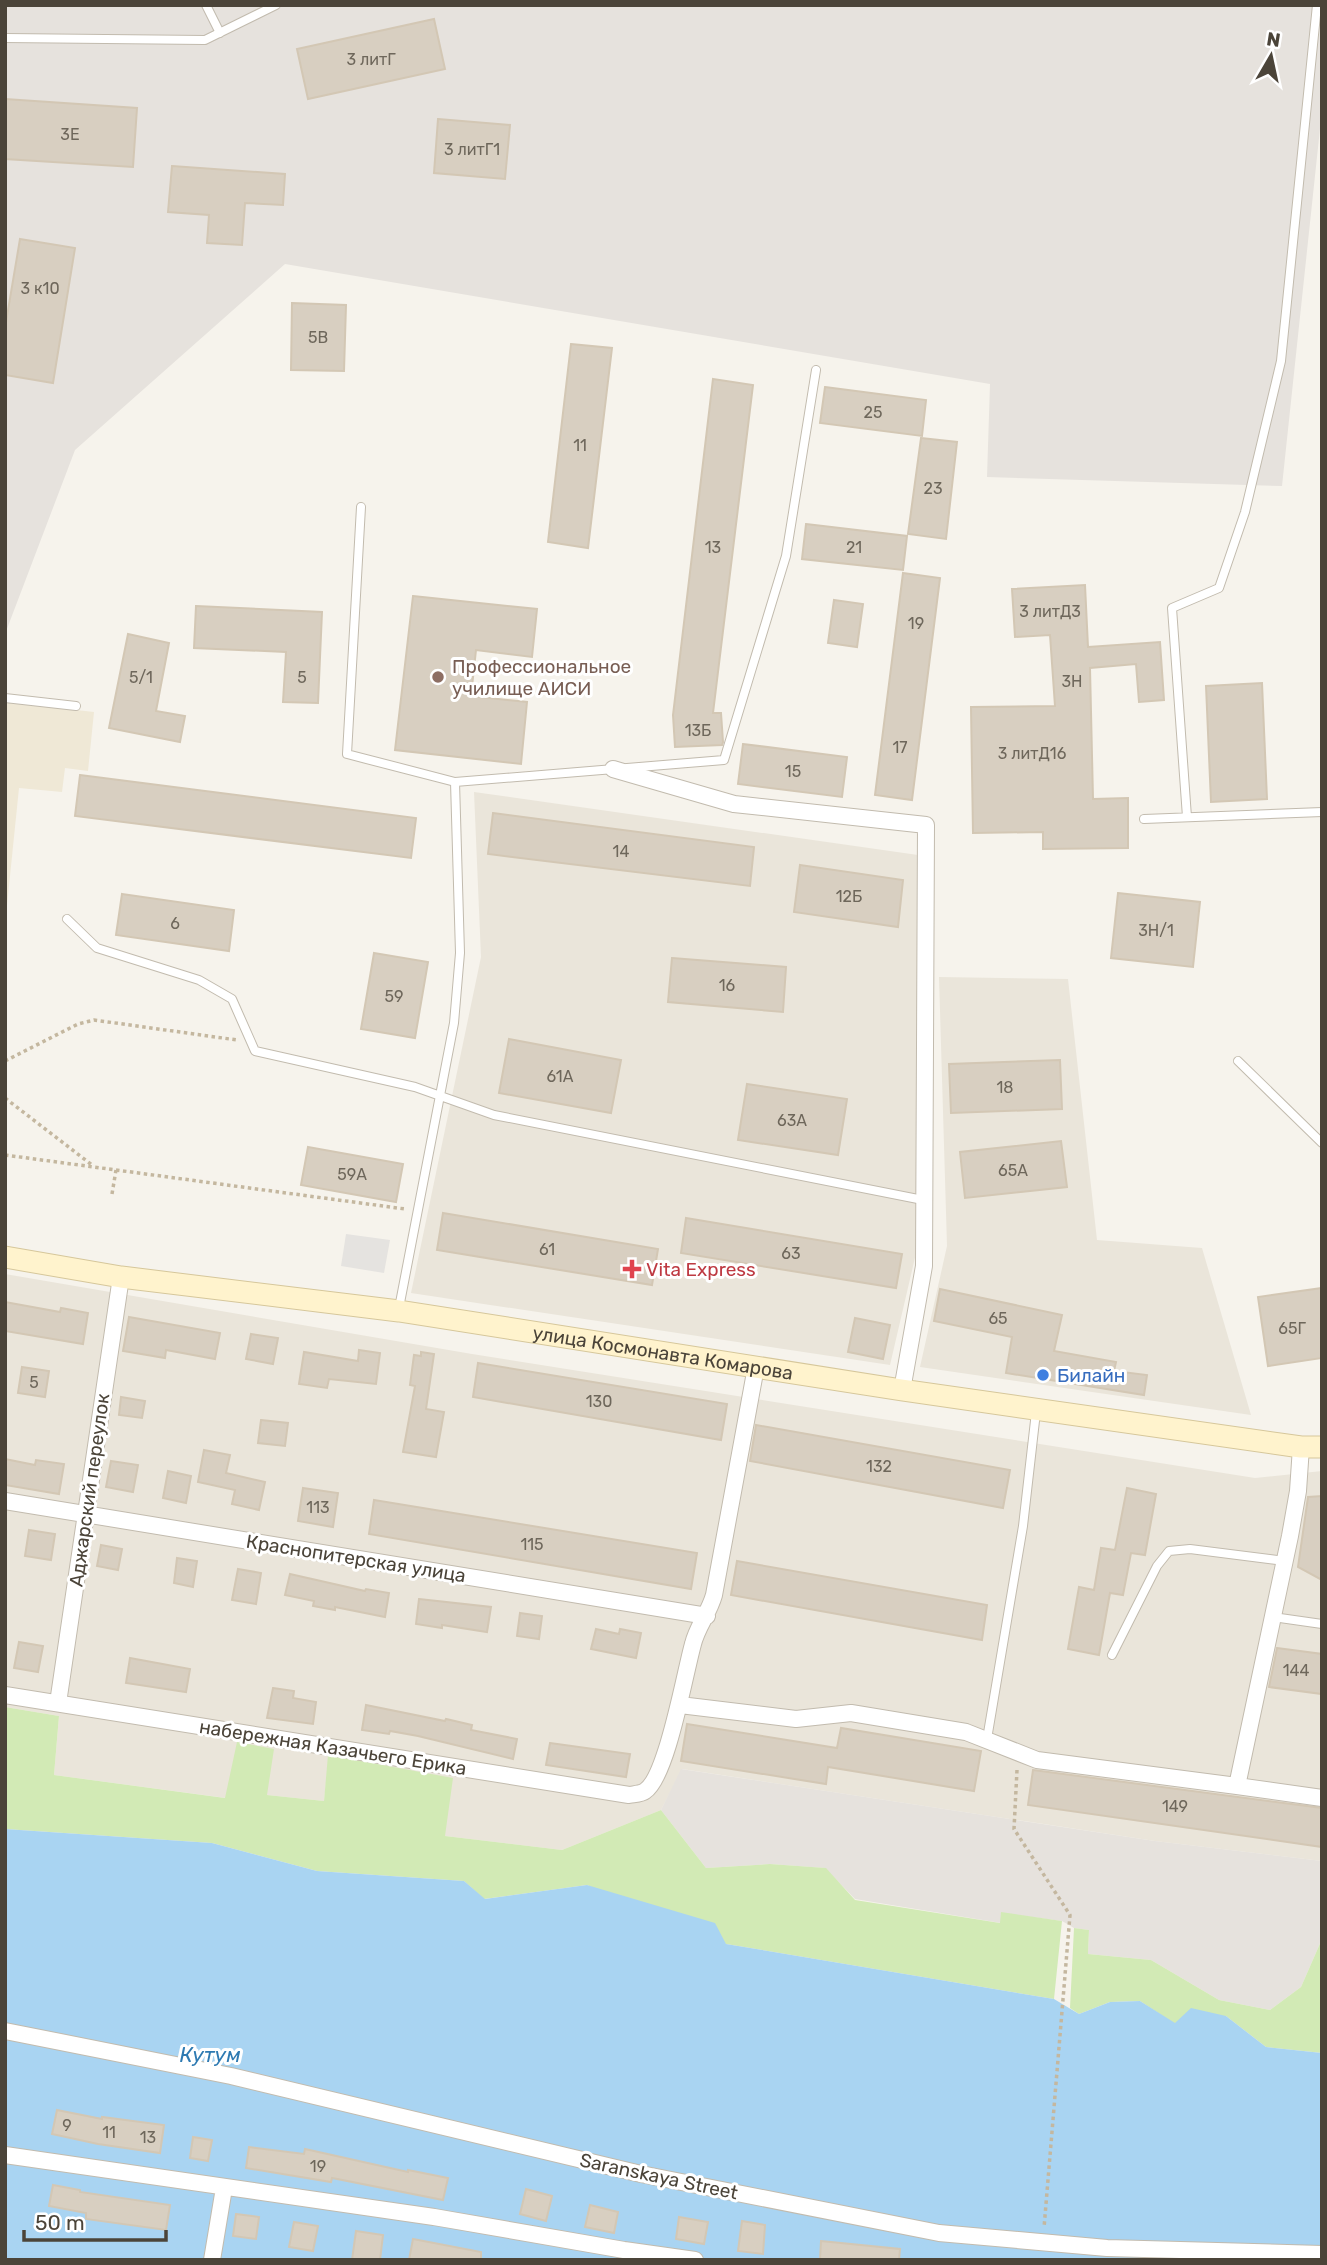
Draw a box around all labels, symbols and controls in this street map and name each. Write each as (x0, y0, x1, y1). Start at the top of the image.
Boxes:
north arrow (1236, 21, 1306, 91)
text: N (1265, 27, 1282, 52)
house number: 3 литГ (346, 50, 396, 69)
house number: 3Е (60, 125, 80, 144)
house number: 3 литГ1 (444, 140, 500, 159)
house number: 3 к10 (20, 279, 60, 298)
house number: 5В (308, 328, 328, 347)
house number: 25 (864, 403, 882, 422)
house number: 11 (573, 436, 587, 455)
house number: 23 (923, 479, 943, 498)
house number: 13 (705, 538, 721, 557)
house number: 21 (846, 538, 862, 557)
house number: 3 литД3 (1019, 602, 1081, 621)
house number: 19 (908, 614, 924, 633)
place label: Профессиональное училище АИСИ (452, 655, 631, 700)
house number: 5/1 (129, 668, 153, 687)
house number: 5 (297, 668, 307, 687)
marker: Профессиональное училище АИСИ (430, 669, 446, 685)
house number: 3Н (1061, 672, 1083, 691)
house number: 13Б (685, 721, 711, 740)
house number: 17 (892, 738, 908, 757)
house number: 3 литД16 (998, 744, 1067, 763)
house number: 15 (785, 762, 801, 781)
house number: 14 (613, 842, 629, 861)
house number: 12Б (836, 887, 862, 906)
house number: 6 (170, 914, 180, 933)
house number: 3Н/1 (1138, 921, 1174, 940)
house number: 16 (719, 976, 736, 995)
house number: 59 (385, 987, 404, 1006)
house number: 61А (547, 1067, 574, 1086)
house number: 18 (996, 1078, 1014, 1097)
house number: 63А (777, 1111, 807, 1130)
house number: 65А (998, 1161, 1028, 1180)
house number: 59А (337, 1165, 367, 1184)
house number: 61 (539, 1240, 555, 1259)
house number: 63 (781, 1244, 801, 1263)
place label: Vita Express (646, 1258, 756, 1281)
marker: Vita Express (624, 1261, 640, 1277)
house number: 65 (988, 1309, 1008, 1328)
house number: 65Г (1278, 1319, 1306, 1338)
street label: улица Космонавта Комарова (531, 1321, 795, 1385)
place label: Билайн (1057, 1364, 1125, 1387)
marker: Билайн (1035, 1367, 1051, 1383)
house number: 5 (29, 1373, 39, 1392)
street label: Аджарский переулок (65, 1392, 114, 1588)
house number: 130 (586, 1392, 612, 1411)
house number: 132 (866, 1457, 892, 1476)
house number: 113 (306, 1498, 330, 1517)
street label: Краснопитерская улица (244, 1530, 467, 1587)
house number: 115 (520, 1535, 544, 1554)
house number: 144 (1283, 1661, 1309, 1680)
street label: набережная Казачьего Ерика (198, 1715, 468, 1780)
house number: 149 (1162, 1797, 1188, 1816)
water label: Кутум (179, 2042, 241, 2067)
house number: 9 (62, 2116, 72, 2135)
house number: 11 (102, 2123, 116, 2142)
house number: 13 (140, 2128, 156, 2147)
street label: Saranskaya Street (578, 2148, 741, 2205)
house number: 19 (310, 2157, 326, 2176)
scale bar (24, 2198, 166, 2242)
text: 50 m (35, 2210, 85, 2235)

